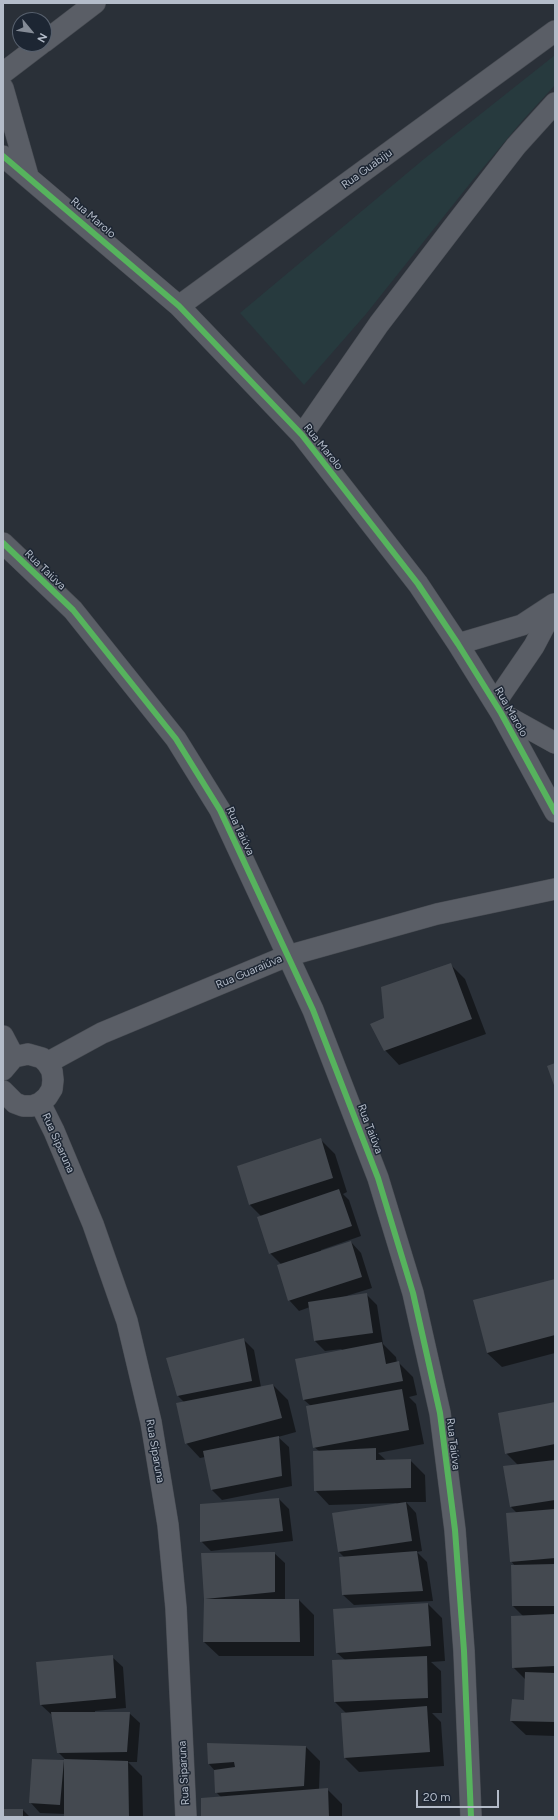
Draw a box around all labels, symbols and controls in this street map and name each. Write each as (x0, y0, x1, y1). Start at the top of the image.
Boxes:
north arrow (12, 12, 52, 52)
text: N (34, 31, 50, 44)
street label: Rua Guabiju (339, 146, 395, 192)
street label: Rua Marolo (68, 195, 118, 241)
street label: Rua Marolo (301, 421, 345, 473)
street label: Rua Taiúva (22, 547, 68, 593)
street label: Rua Marolo (491, 685, 531, 739)
street label: Rua Taiúva (223, 805, 257, 857)
street label: Rua Guaraiúva (214, 952, 284, 992)
street label: Rua Taiúva (354, 1102, 386, 1156)
street label: Rua Siparuna (39, 1111, 77, 1175)
street label: Rua Taiúva (443, 1417, 463, 1471)
street label: Rua Siparuna (143, 1418, 167, 1484)
street label: Rua Siparuna (176, 1741, 192, 1805)
scale bar (418, 1782, 501, 1808)
text: 20 m (423, 1790, 451, 1804)

